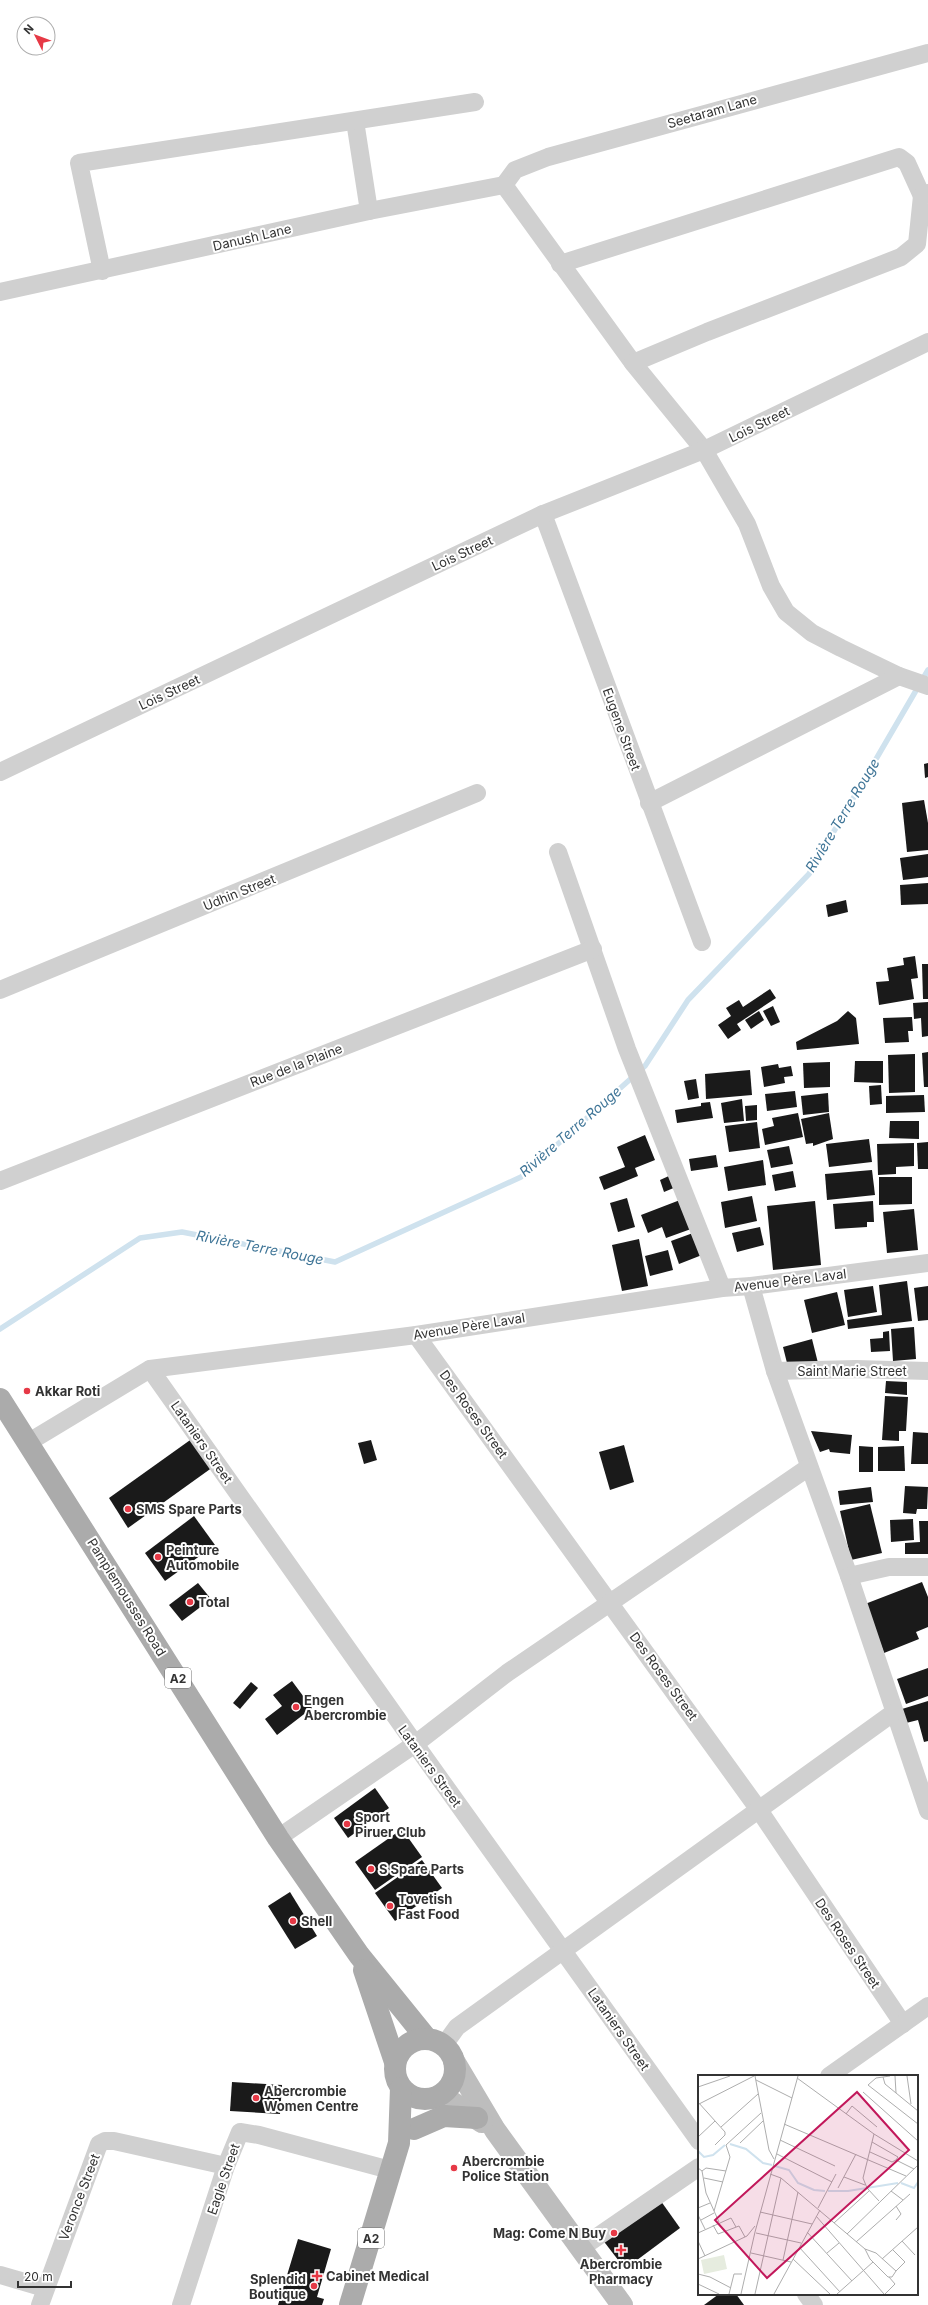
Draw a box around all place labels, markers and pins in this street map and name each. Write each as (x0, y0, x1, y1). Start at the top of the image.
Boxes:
place label: Akkar Roti (35, 1383, 100, 1399)
marker: Akkar Roti (22, 1386, 32, 1396)
place label: SMS Spare Parts (136, 1501, 242, 1517)
marker: SMS Spare Parts (123, 1504, 133, 1514)
place label: Peinture Automobile (166, 1542, 239, 1573)
marker: Peinture Automobile (153, 1552, 163, 1562)
place label: Total (198, 1594, 230, 1610)
marker: Total (185, 1597, 195, 1607)
place label: Engen Abercrombie (304, 1692, 387, 1723)
marker: Engen Abercrombie (291, 1702, 301, 1712)
place label: Sport Piruer Club (355, 1809, 426, 1840)
marker: Sport Piruer Club (342, 1819, 352, 1829)
place label: S Spare Parts (379, 1861, 464, 1877)
marker: S Spare Parts (366, 1864, 376, 1874)
place label: Tovetish Fast Food (398, 1891, 459, 1922)
marker: Tovetish Fast Food (385, 1901, 395, 1911)
place label: Shell (301, 1913, 332, 1929)
marker: Shell (288, 1916, 298, 1926)
place label: Abercrombie Women Centre (264, 2083, 359, 2114)
marker: Abercrombie Women Centre (251, 2093, 261, 2103)
place label: Abercrombie Police Station (462, 2153, 549, 2184)
marker: Abercrombie Police Station (449, 2163, 459, 2173)
place label: Mag: Come N Buy (493, 2225, 606, 2241)
marker: Mag: Come N Buy (609, 2228, 619, 2238)
marker: Abercrombie Pharmacy (616, 2245, 626, 2255)
place label: Abercrombie Pharmacy (580, 2256, 663, 2287)
place label: Cabinet Medical (326, 2268, 429, 2284)
marker: Cabinet Medical (311, 2270, 323, 2282)
place label: Splendid Boutique (249, 2271, 306, 2302)
marker: Splendid Boutique (309, 2281, 319, 2291)

